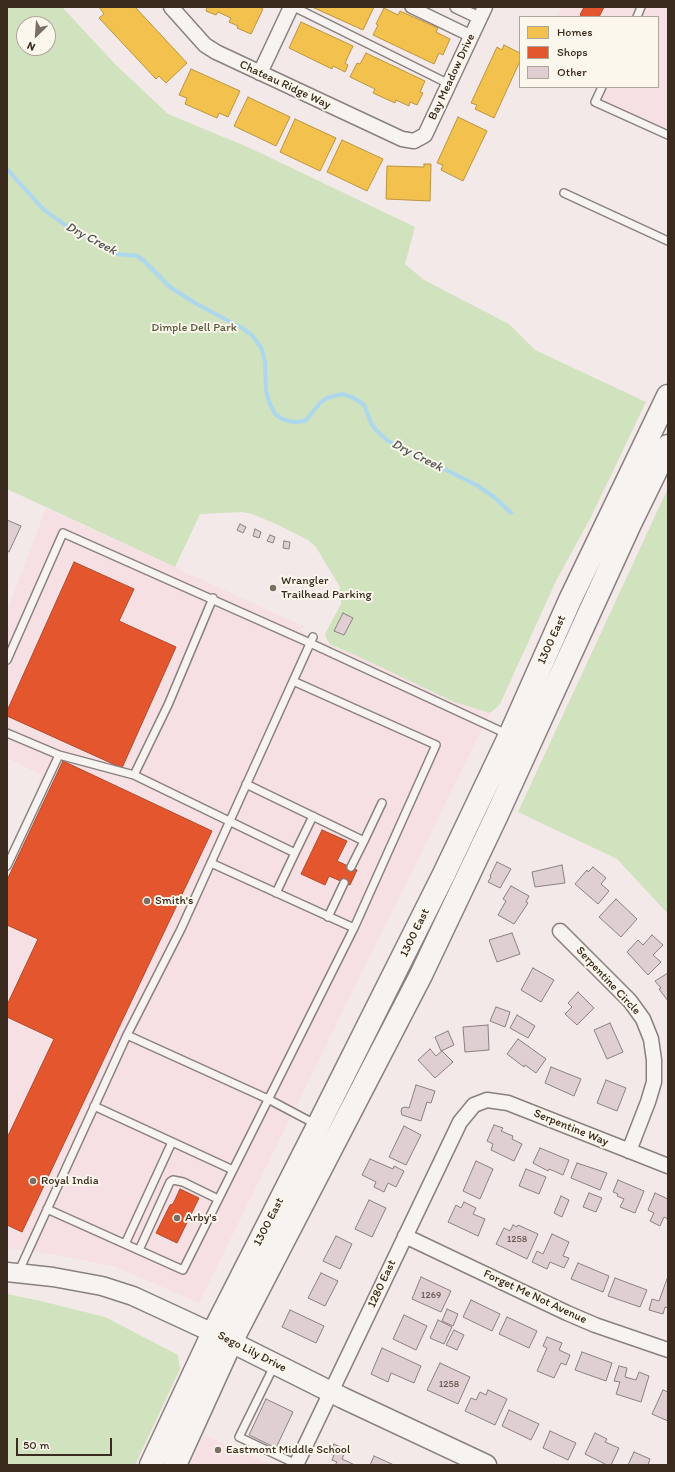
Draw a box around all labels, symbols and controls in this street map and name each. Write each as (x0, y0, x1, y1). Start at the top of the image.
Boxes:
north arrow (16, 16, 56, 56)
legend (519, 16, 659, 88)
text: Homes (557, 25, 593, 39)
street label: Bay Meadow Drive (426, 31, 478, 123)
text: N (25, 39, 37, 54)
text: Shops (557, 45, 588, 59)
street label: Chateau Ridge Way (237, 58, 333, 112)
text: Other (557, 65, 587, 79)
water label: Dry Creek (63, 219, 119, 259)
park label: Dimple Dell Park (151, 321, 237, 335)
water label: Dry Creek (389, 437, 445, 475)
place label: Wrangler Trailhead Parking (281, 574, 372, 602)
marker: Wrangler Trailhead Parking (268, 583, 278, 593)
street label: 1300 East (535, 613, 569, 667)
place label: Smith's (155, 894, 193, 908)
marker: Smith's (142, 896, 152, 906)
street label: 1300 East (397, 906, 433, 960)
street label: Serpentine Circle (573, 944, 643, 1018)
street label: Serpentine Way (531, 1106, 611, 1150)
place label: Royal India (41, 1174, 99, 1188)
marker: Royal India (28, 1176, 38, 1186)
street label: 1300 East (251, 1195, 287, 1249)
place label: Arby's (185, 1211, 217, 1225)
marker: Arby's (172, 1213, 182, 1223)
house number: 1258 (507, 1233, 527, 1245)
street label: 1280 East (365, 1258, 399, 1310)
street label: Forget Me Not Avenue (481, 1267, 589, 1327)
house number: 1269 (421, 1289, 441, 1301)
street label: Sego Lily Drive (215, 1328, 289, 1376)
house number: 1258 (439, 1378, 459, 1390)
scale bar (18, 1430, 114, 1456)
text: 50 m (23, 1438, 49, 1452)
place label: Eastmont Middle School (226, 1443, 350, 1457)
marker: Eastmont Middle School (213, 1445, 223, 1455)

